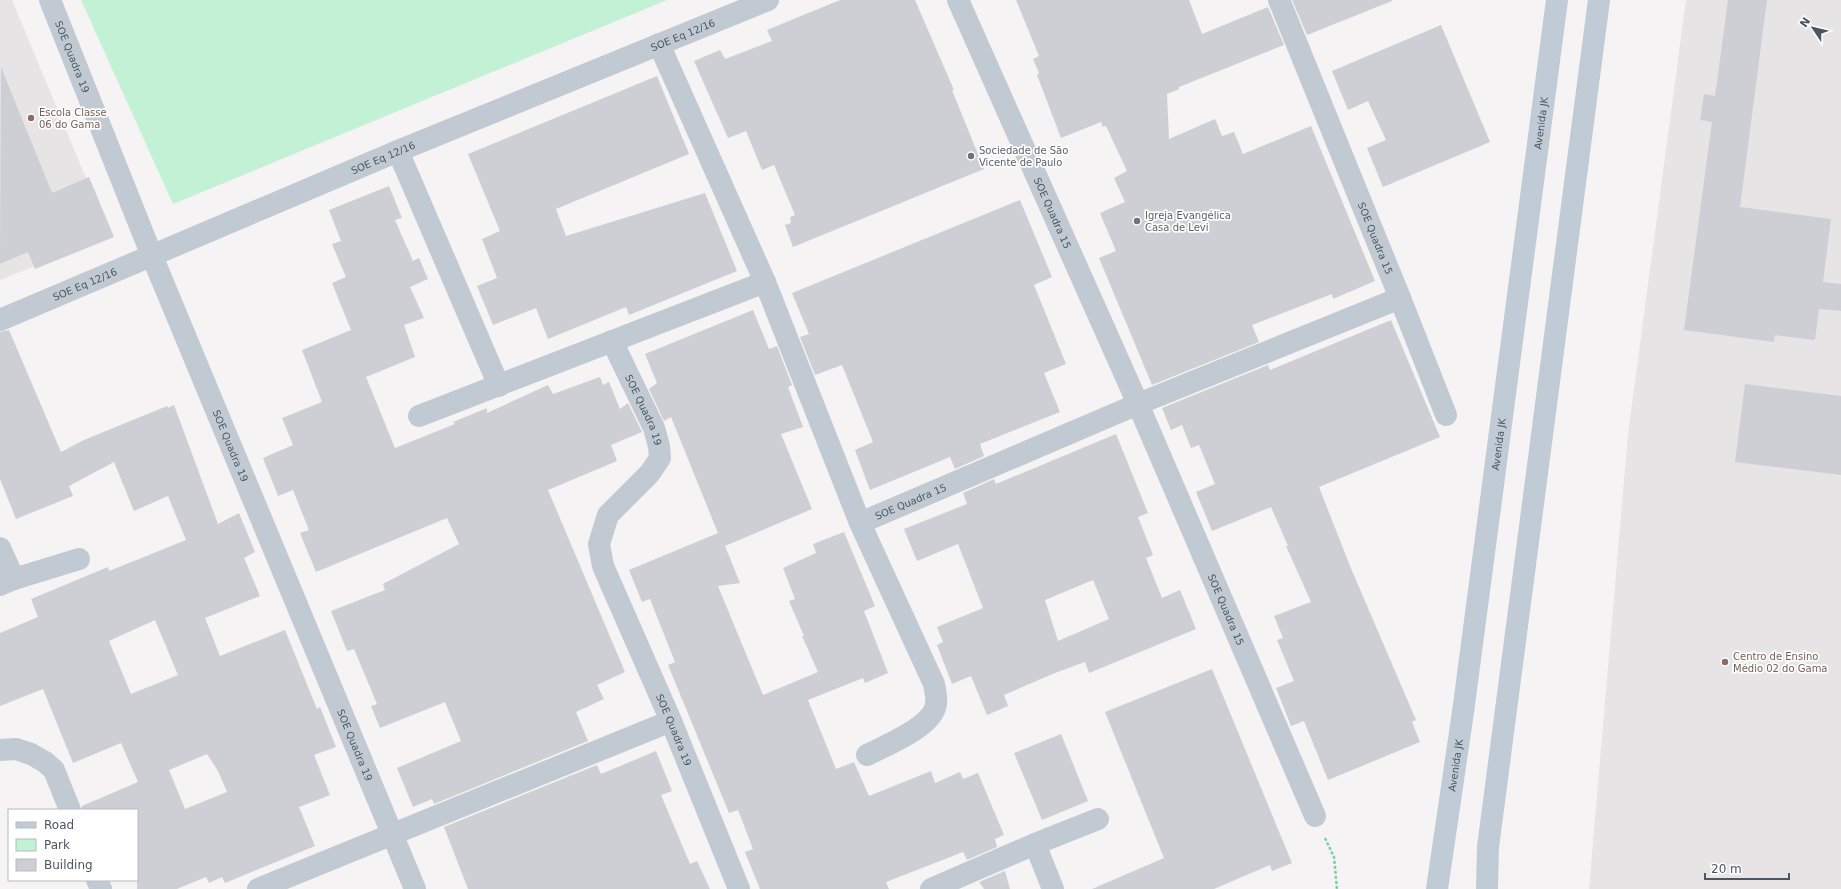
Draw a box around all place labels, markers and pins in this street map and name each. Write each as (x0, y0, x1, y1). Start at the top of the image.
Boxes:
place label: Escola Classe 06 do Gama (39, 107, 107, 130)
marker: Escola Classe 06 do Gama (26, 113, 36, 123)
place label: Sociedade de São Vicente de Paulo (979, 145, 1068, 168)
marker: Sociedade de São Vicente de Paulo (966, 151, 976, 161)
place label: Igreja Evangélica Casa de Levi (1145, 210, 1231, 233)
marker: Igreja Evangélica Casa de Levi (1132, 216, 1142, 226)
place label: Centro de Ensino Médio 02 do Gama (1733, 651, 1828, 674)
marker: Centro de Ensino Médio 02 do Gama (1720, 657, 1730, 667)

